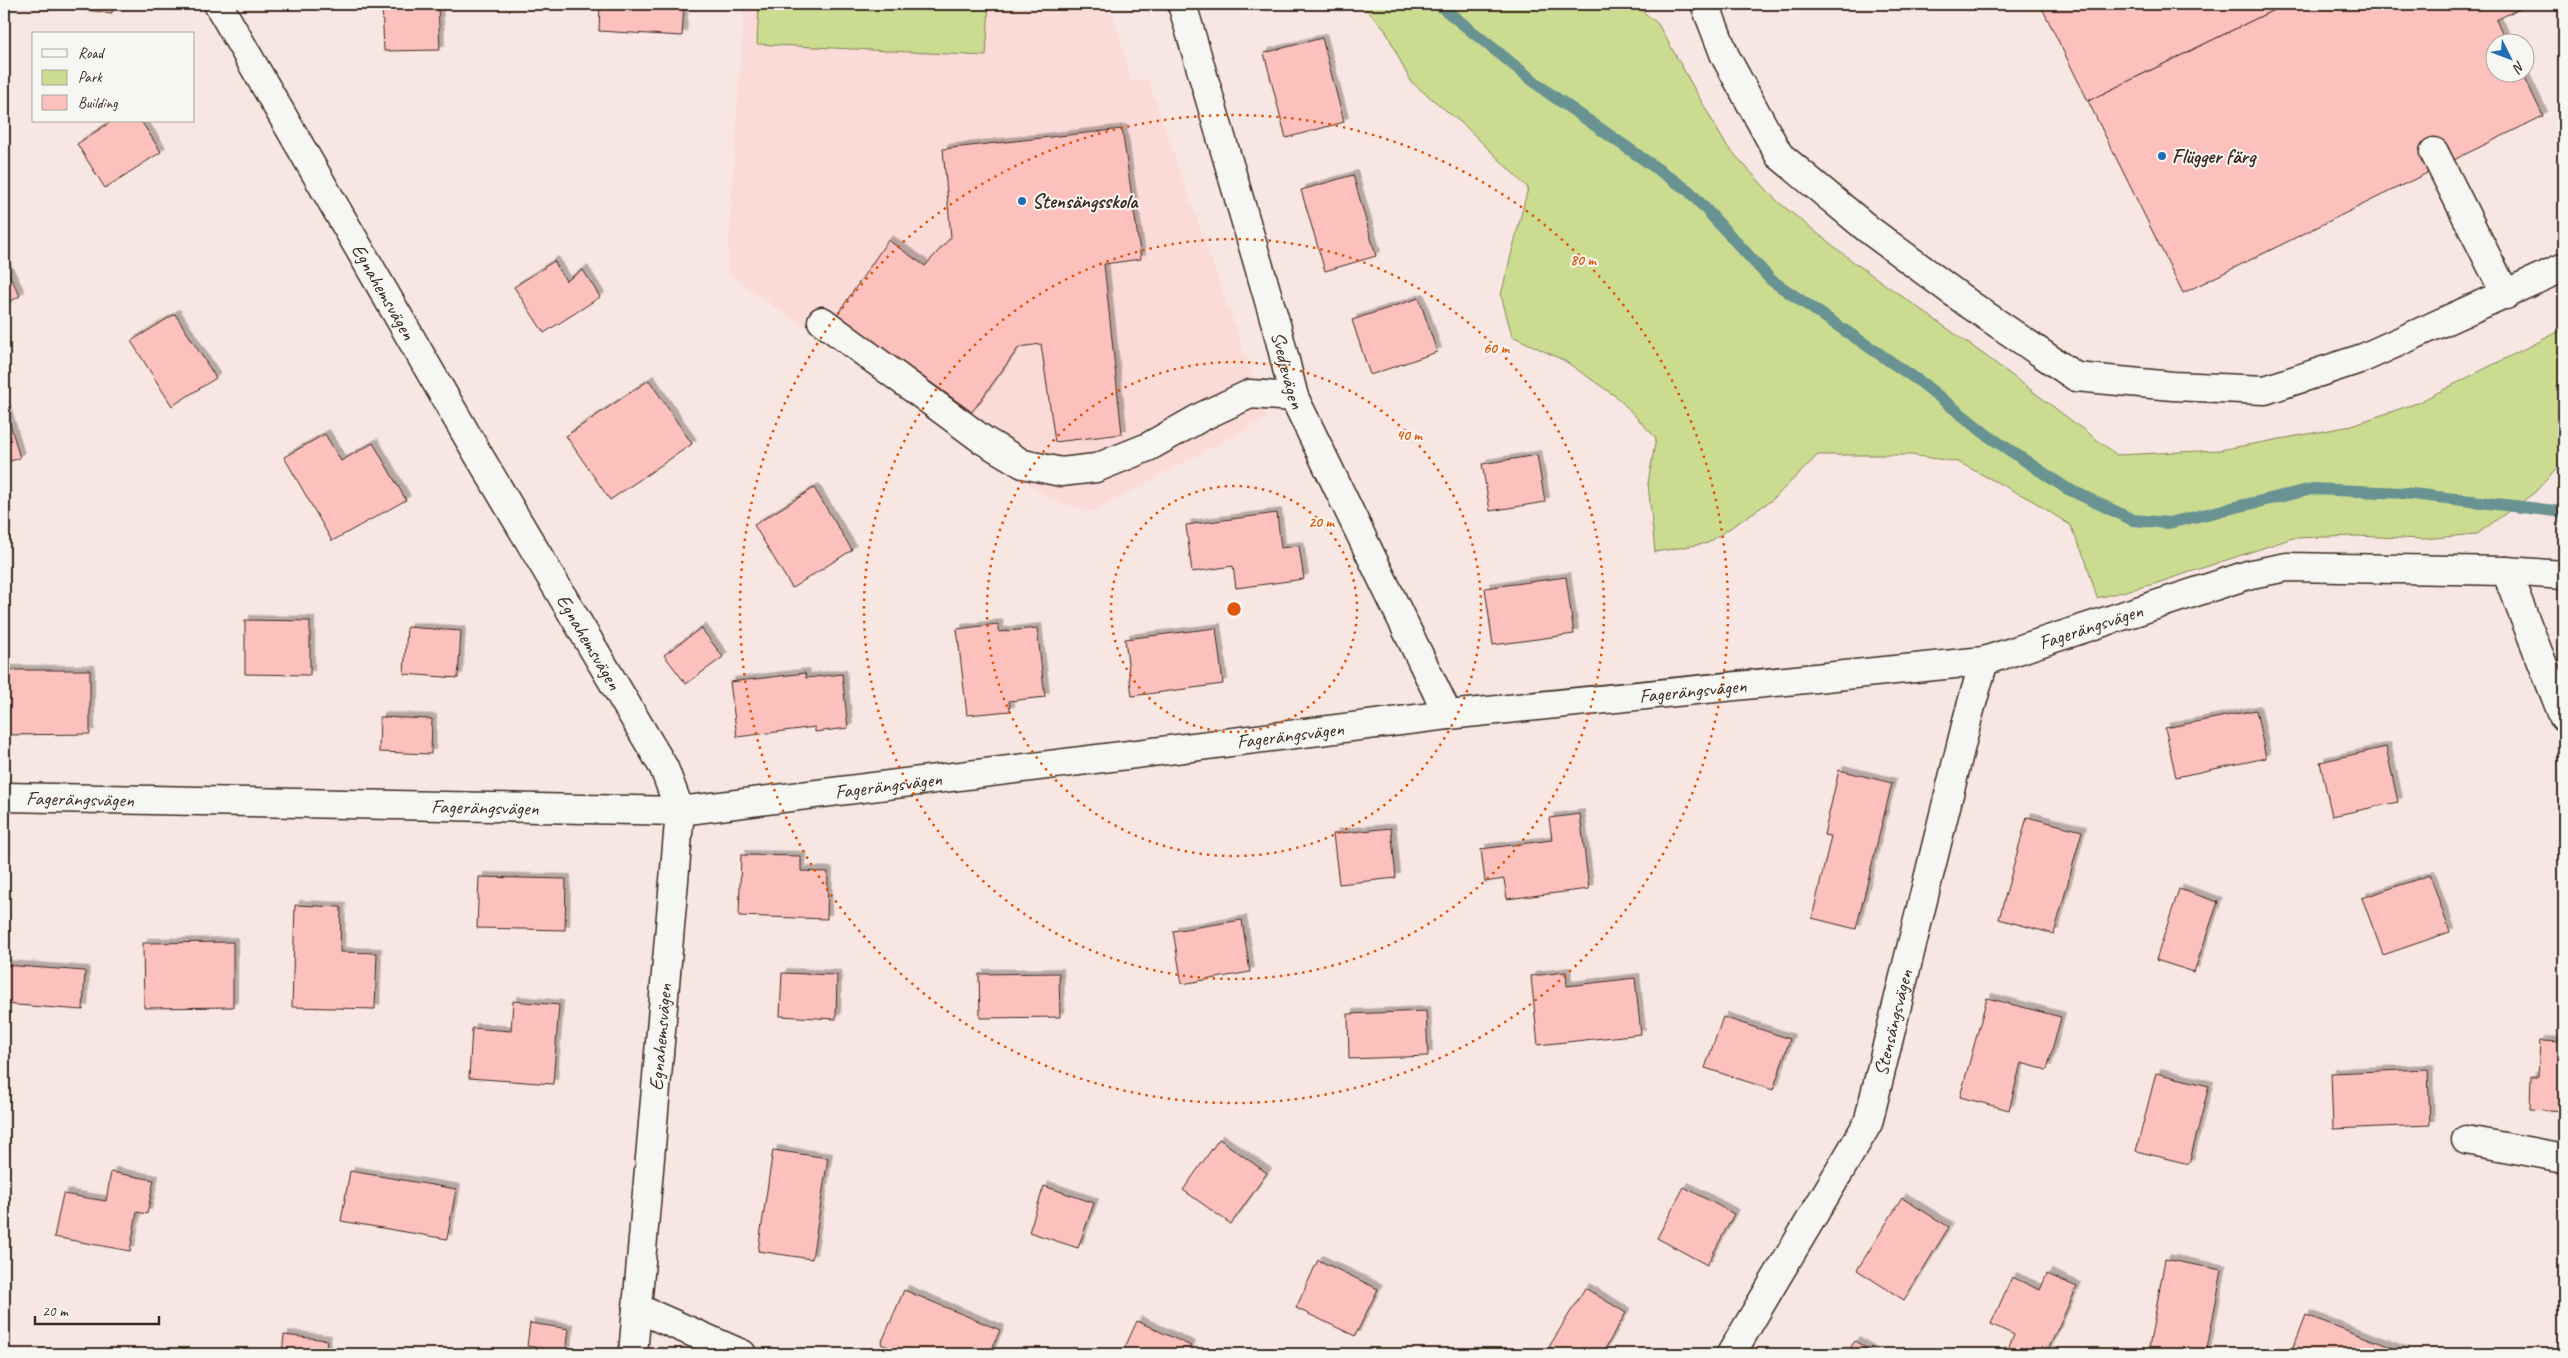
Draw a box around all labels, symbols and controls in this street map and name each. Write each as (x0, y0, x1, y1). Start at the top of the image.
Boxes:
legend (32, 32, 195, 122)
north arrow (2486, 32, 2536, 82)
text: Road (78, 44, 105, 63)
text: N (2509, 57, 2529, 77)
text: Park (78, 68, 103, 87)
text: Building (78, 94, 118, 113)
place label: Flügger färg (2172, 144, 2257, 169)
marker: Flügger färg (2156, 150, 2168, 162)
place label: Stensängsskola (1032, 189, 1139, 214)
marker: Stensängsskola (1016, 195, 1028, 207)
street label: Egnahemsvägen (346, 239, 422, 345)
text: 80 m (1570, 251, 1597, 270)
street label: Svedjevägen (1265, 329, 1310, 414)
text: 60 m (1483, 339, 1510, 358)
text: 40 m (1396, 426, 1423, 445)
text: 20 m (1308, 513, 1335, 532)
street label: Egnahemsvägen (551, 590, 627, 695)
street label: Fagerängsvägen (2036, 598, 2147, 655)
centre of rings (1225, 600, 1243, 618)
street label: Fagerängsvägen (1638, 673, 1749, 709)
street label: Fagerängsvägen (1235, 716, 1346, 754)
street label: Fagerängsvägen (833, 766, 944, 805)
street label: Fagerängsvägen (26, 785, 135, 813)
street label: Fagerängsvägen (431, 794, 540, 821)
street label: Stensängsvägen (1868, 966, 1919, 1078)
street label: Egnahemsvägen (643, 982, 678, 1091)
scale bar (35, 1293, 159, 1325)
text: 20 m (42, 1302, 69, 1321)

